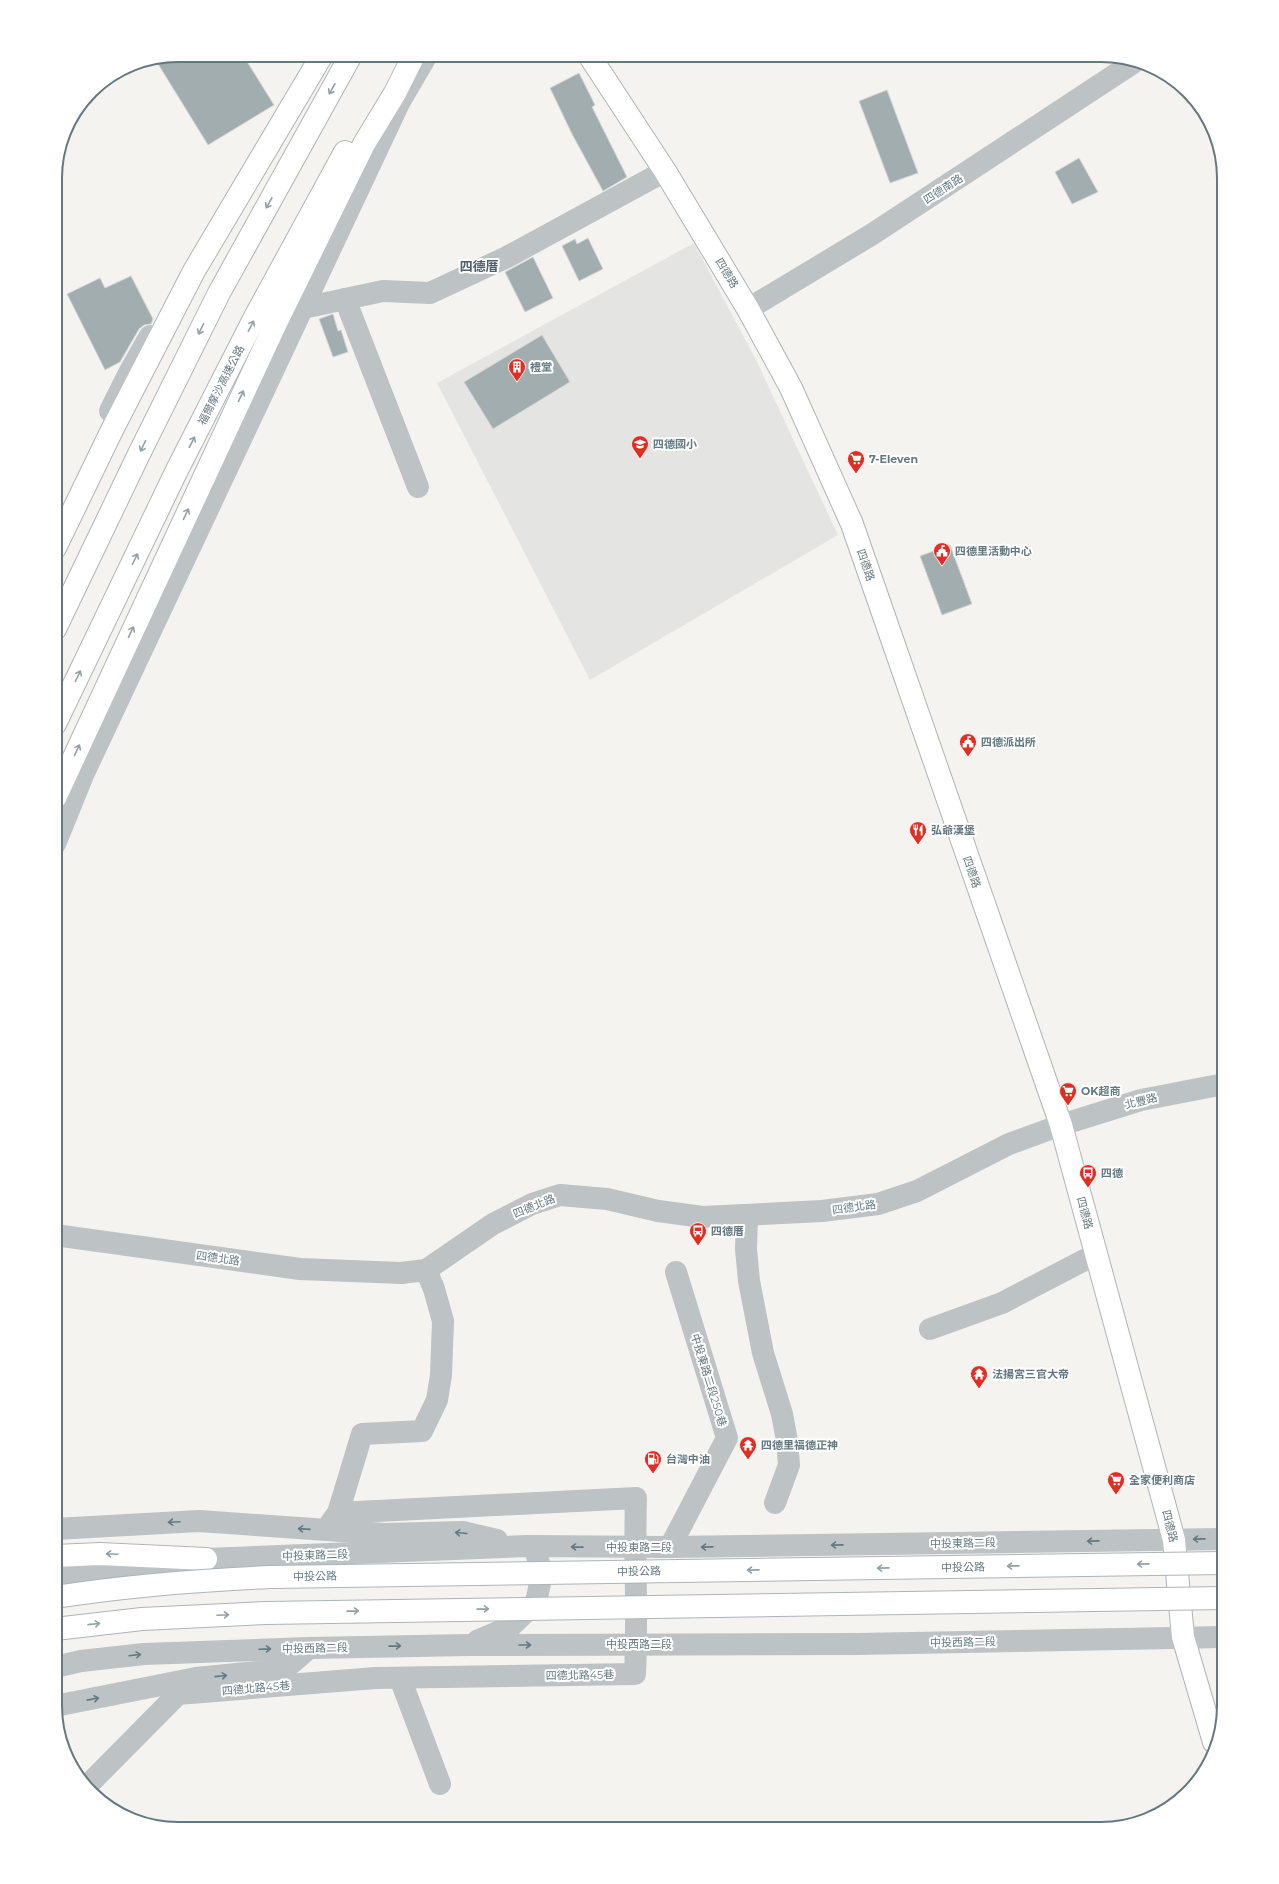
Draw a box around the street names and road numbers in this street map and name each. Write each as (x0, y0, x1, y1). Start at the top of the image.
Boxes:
street label: 四德南路 (921, 171, 965, 207)
street label: 四德路 (713, 255, 741, 291)
street label: 福爾摩沙高速公路 (195, 343, 247, 427)
street label: 四德路 (854, 547, 878, 583)
street label: 四德路 (960, 854, 984, 890)
street label: 北豐路 (1123, 1090, 1159, 1112)
street label: 四德北路 (511, 1191, 557, 1221)
street label: 四德路 (1074, 1195, 1096, 1231)
street label: 四德北路 (831, 1197, 877, 1217)
street label: 四德北路 (195, 1248, 241, 1268)
street label: 中投東路二段250巷 (688, 1332, 730, 1428)
street label: 四德路 (1159, 1508, 1181, 1544)
street label: 中投東路二段 (930, 1535, 996, 1551)
street label: 中投東路二段 (606, 1540, 672, 1554)
street label: 中投東路二段 (282, 1547, 348, 1563)
street label: 中投公路 (941, 1560, 985, 1574)
street label: 中投公路 (617, 1564, 661, 1578)
street label: 中投公路 (293, 1569, 337, 1583)
street label: 中投西路二段 (930, 1634, 996, 1650)
street label: 中投西路二段 (606, 1637, 672, 1651)
street label: 中投西路二段 (282, 1640, 348, 1656)
street label: 四德北路45巷 (546, 1667, 614, 1683)
street label: 四德北路45巷 (221, 1678, 291, 1698)

